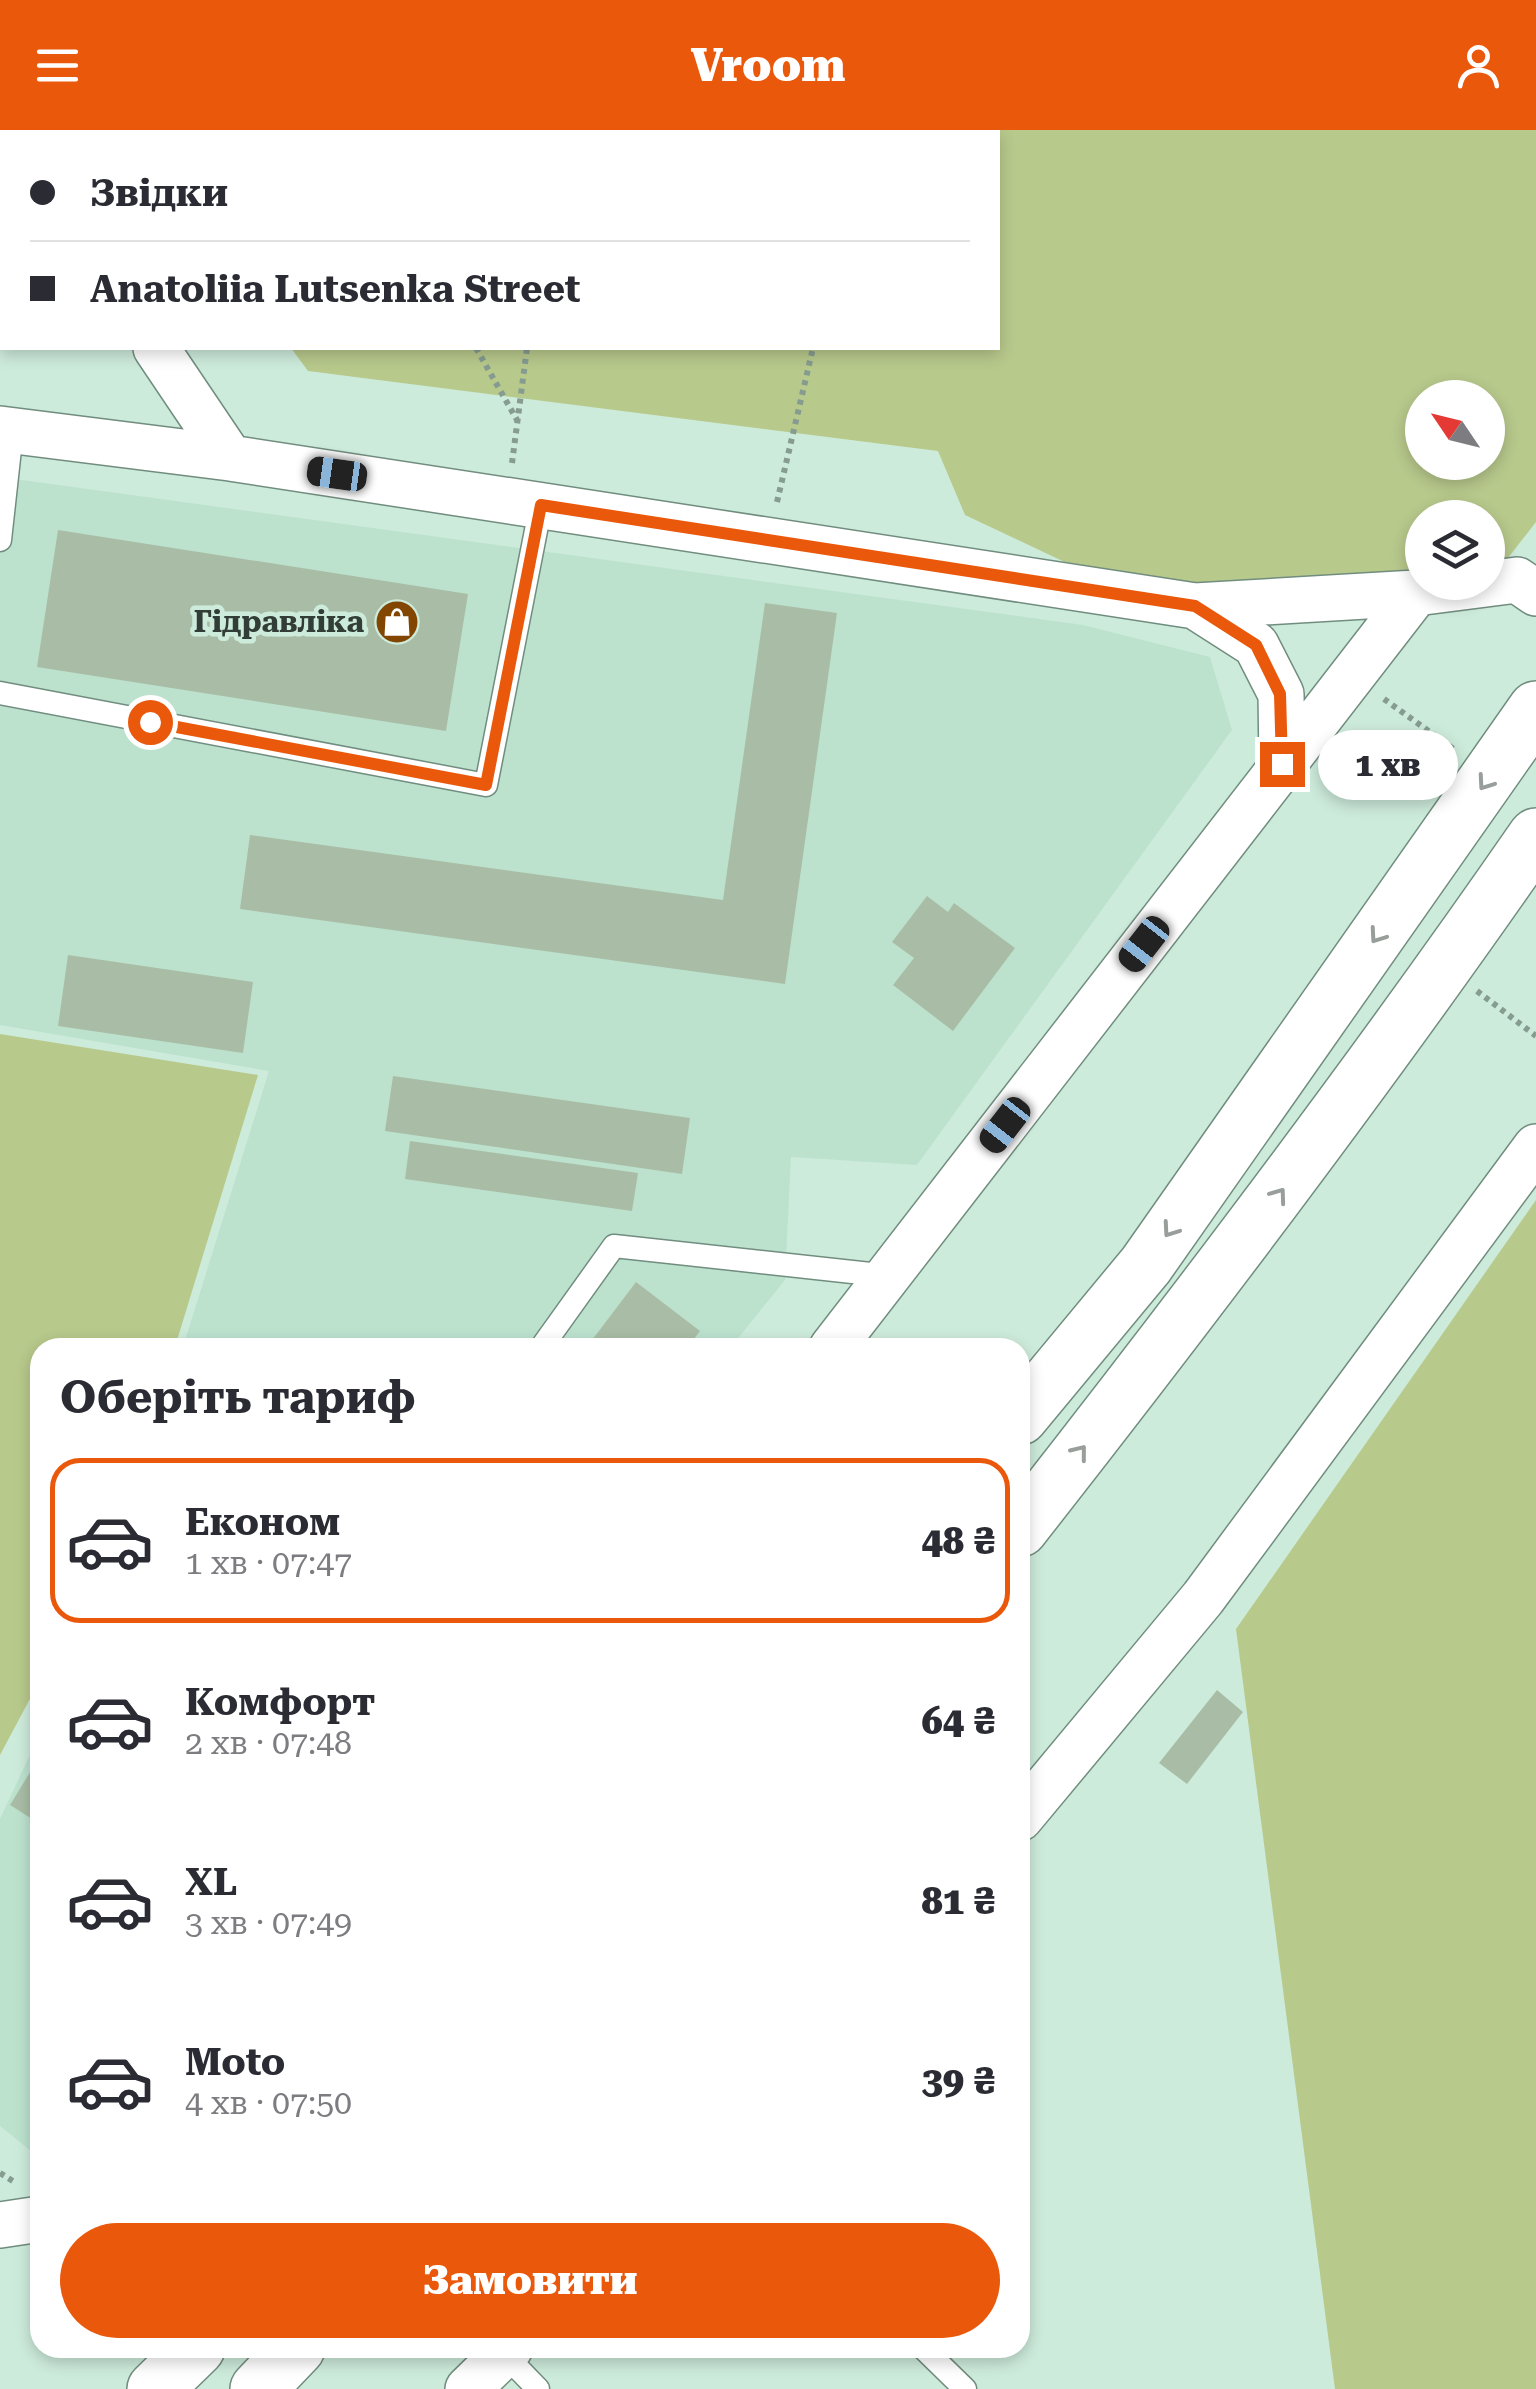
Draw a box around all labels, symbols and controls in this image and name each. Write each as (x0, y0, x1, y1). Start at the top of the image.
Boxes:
icon: menu (30, 38, 85, 93)
icon: person (1451, 38, 1506, 93)
text: Vroom (691, 39, 845, 92)
text: Звідки (90, 171, 228, 215)
text: Anatoliia Lutsenka Street (90, 267, 580, 311)
north arrow (1405, 380, 1505, 480)
map controls (1405, 380, 1505, 600)
car (305, 455, 369, 493)
button: layers (1405, 500, 1505, 600)
shop icon: Гідравліка (374, 599, 420, 645)
place label: Гідравліка (194, 604, 364, 639)
route start (128, 700, 173, 745)
callout: 1 хв (1317, 729, 1457, 799)
route end (1260, 742, 1305, 787)
text: 1 хв (1355, 746, 1421, 784)
one-way arrow (1480, 772, 1497, 790)
car (1114, 911, 1174, 977)
one-way arrow (1371, 924, 1389, 943)
car (975, 1092, 1035, 1158)
one-way arrow (1267, 1188, 1285, 1206)
one-way arrow (1164, 1219, 1182, 1237)
text: Оберіть тариф (60, 1371, 416, 1424)
one-way arrow (1068, 1445, 1086, 1463)
icon: car (65, 1496, 155, 1586)
text: Економ (185, 1500, 340, 1544)
text: 48 ₴ (922, 1519, 995, 1563)
text: 1 хв · 07:47 (185, 1544, 352, 1582)
icon: car (65, 1676, 155, 1766)
text: Комфорт (185, 1680, 375, 1724)
text: 64 ₴ (922, 1699, 995, 1743)
text: 2 хв · 07:48 (185, 1724, 352, 1762)
icon: car (65, 1856, 155, 1946)
text: XL (185, 1860, 237, 1904)
text: 81 ₴ (922, 1879, 995, 1923)
text: 3 хв · 07:49 (185, 1904, 352, 1942)
icon: car (65, 2036, 155, 2126)
text: Moto (185, 2040, 285, 2084)
text: 39 ₴ (922, 2059, 995, 2103)
text: 4 хв · 07:50 (185, 2084, 352, 2122)
button: Замовити (60, 2223, 1000, 2338)

